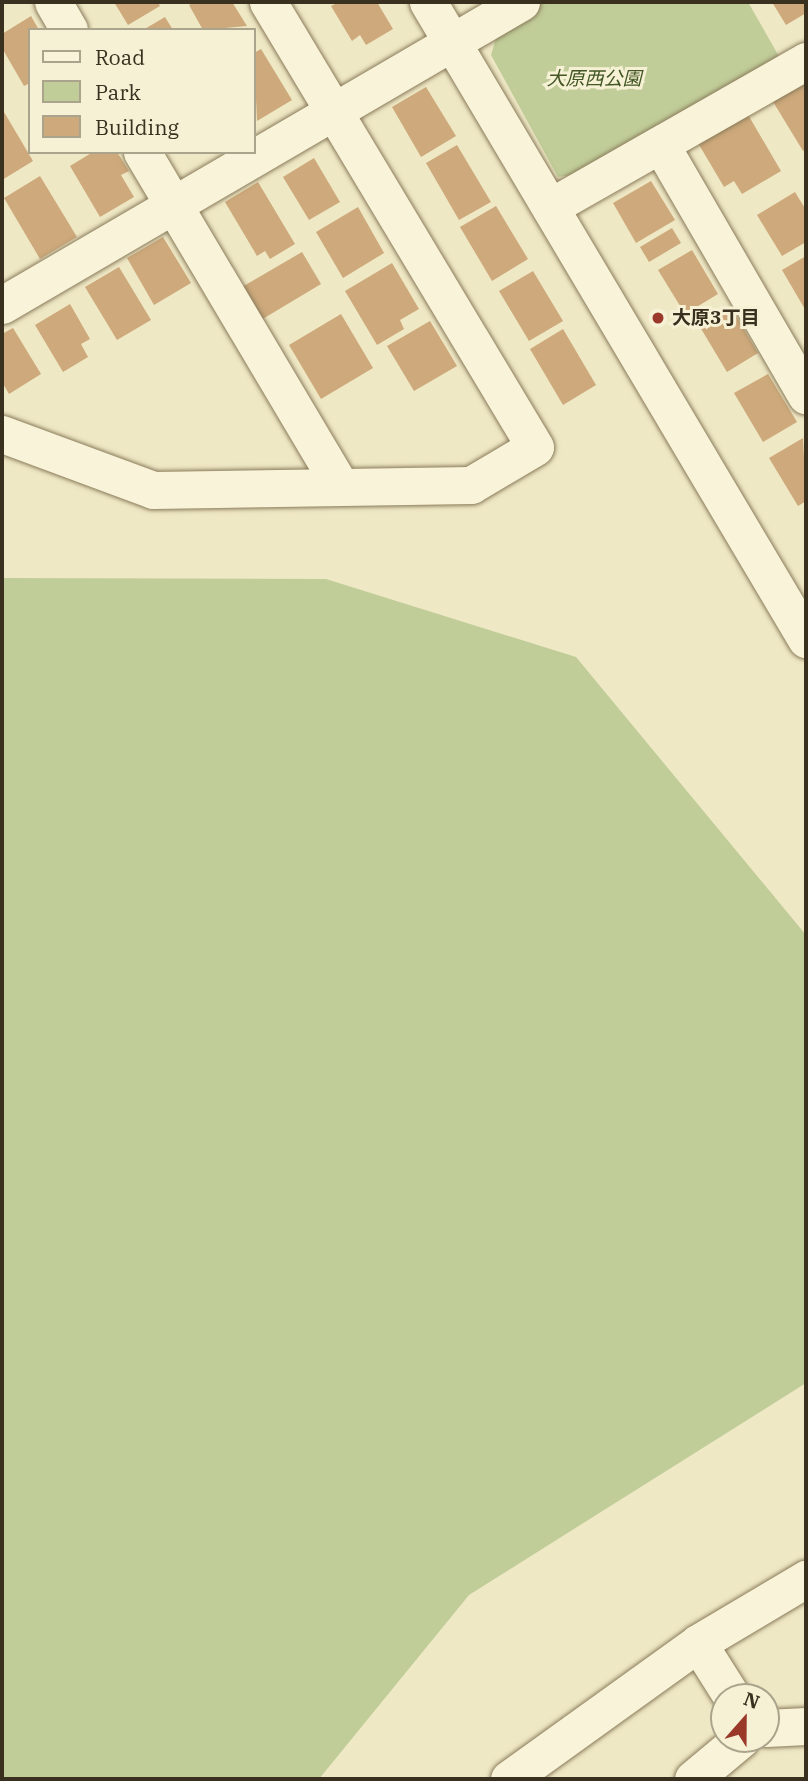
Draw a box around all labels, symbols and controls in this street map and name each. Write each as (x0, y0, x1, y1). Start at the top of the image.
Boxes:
legend (28, 28, 256, 154)
text: Road (95, 43, 145, 71)
park label: 大原西公園 (547, 68, 641, 90)
text: Park (95, 78, 141, 106)
text: Building (95, 113, 179, 141)
place label: 大原3丁目 (672, 307, 759, 329)
marker: 大原3丁目 (650, 310, 666, 326)
north arrow (710, 1683, 780, 1753)
text: N (740, 1686, 763, 1714)

